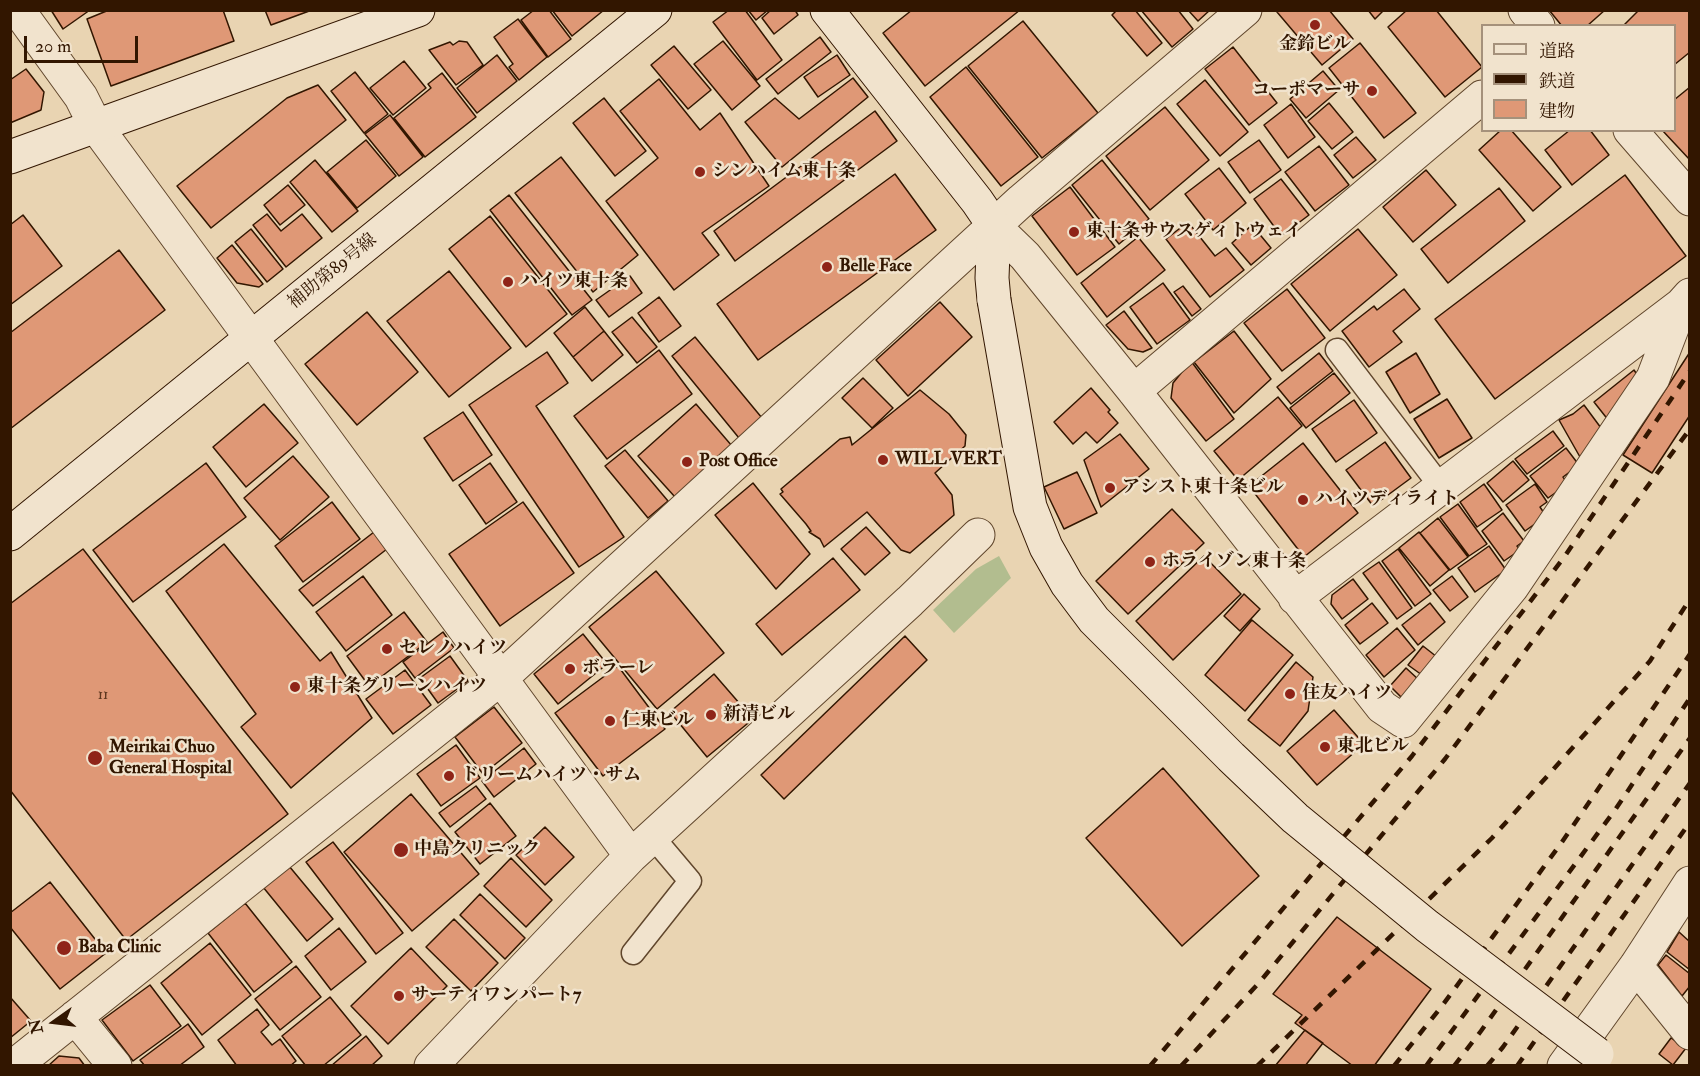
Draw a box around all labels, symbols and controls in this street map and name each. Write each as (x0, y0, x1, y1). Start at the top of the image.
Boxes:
marker: 金鈴ビル (1308, 18, 1322, 32)
scale bar (27, 24, 141, 62)
legend (1481, 24, 1676, 132)
place label: 金鈴ビル (1279, 34, 1351, 56)
text: 20 m (35, 35, 71, 58)
text: 道路 (1539, 40, 1575, 63)
text: 鉄道 (1539, 70, 1575, 93)
place label: コーポマーサ (1252, 80, 1360, 102)
marker: コーポマーサ (1365, 84, 1379, 98)
text: 建物 (1539, 100, 1575, 123)
place label: シンハイム東十条 (712, 161, 856, 183)
marker: シンハイム東十条 (693, 165, 707, 179)
place label: 東十条サウスゲィトウェイ (1086, 221, 1302, 243)
marker: 東十条サウスゲィトウェイ (1067, 225, 1081, 239)
street label: 補助第89号線 (284, 230, 382, 314)
place label: Belle Face (839, 256, 912, 278)
marker: Belle Face (820, 260, 834, 274)
place label: ハイツ東十条 (520, 271, 628, 293)
marker: ハイツ東十条 (501, 275, 515, 289)
place label: WILL VERT (895, 449, 1002, 471)
place label: Post Office (699, 451, 777, 473)
marker: WILL VERT (876, 453, 890, 467)
marker: Post Office (680, 455, 694, 469)
place label: アシスト東十条ビル (1122, 477, 1284, 499)
marker: アシスト東十条ビル (1103, 481, 1117, 495)
place label: ハイツディライト (1315, 489, 1459, 511)
marker: ハイツディライト (1296, 493, 1310, 507)
place label: ホライゾン東十条 (1162, 551, 1306, 573)
marker: ホライゾン東十条 (1143, 555, 1157, 569)
place label: セレノハイツ (399, 638, 507, 660)
marker: セレノハイツ (380, 642, 394, 656)
place label: ボラーレ (582, 658, 654, 680)
marker: ボラーレ (563, 662, 577, 676)
place label: 東十条グリーンハイツ (307, 676, 487, 698)
marker: 東十条グリーンハイツ (288, 680, 302, 694)
place label: 住友ハイツ (1302, 683, 1392, 705)
house number: 11 (98, 687, 108, 705)
marker: 住友ハイツ (1283, 687, 1297, 701)
place label: 新清ビル (723, 704, 795, 726)
marker: 新清ビル (704, 708, 718, 722)
place label: 仁東ビル (622, 710, 694, 732)
marker: 仁東ビル (603, 714, 617, 728)
place label: 東北ビル (1337, 736, 1409, 758)
place label: Meirikai Chuo General Hospital (109, 737, 232, 780)
marker: 東北ビル (1318, 740, 1332, 754)
marker: Meirikai Chuo General Hospital (86, 749, 104, 767)
place label: ドリームハイツ・サム (461, 765, 641, 787)
marker: ドリームハイツ・サム (442, 769, 456, 783)
place label: 中島クリニック (414, 839, 540, 861)
marker: 中島クリニック (392, 841, 410, 859)
place label: Baba Clinic (78, 937, 161, 959)
marker: Baba Clinic (55, 939, 73, 957)
place label: サーティワンパート7 (411, 985, 581, 1007)
marker: サーティワンパート7 (392, 989, 406, 1003)
north arrow (24, 992, 84, 1052)
text: N (25, 1017, 48, 1036)

